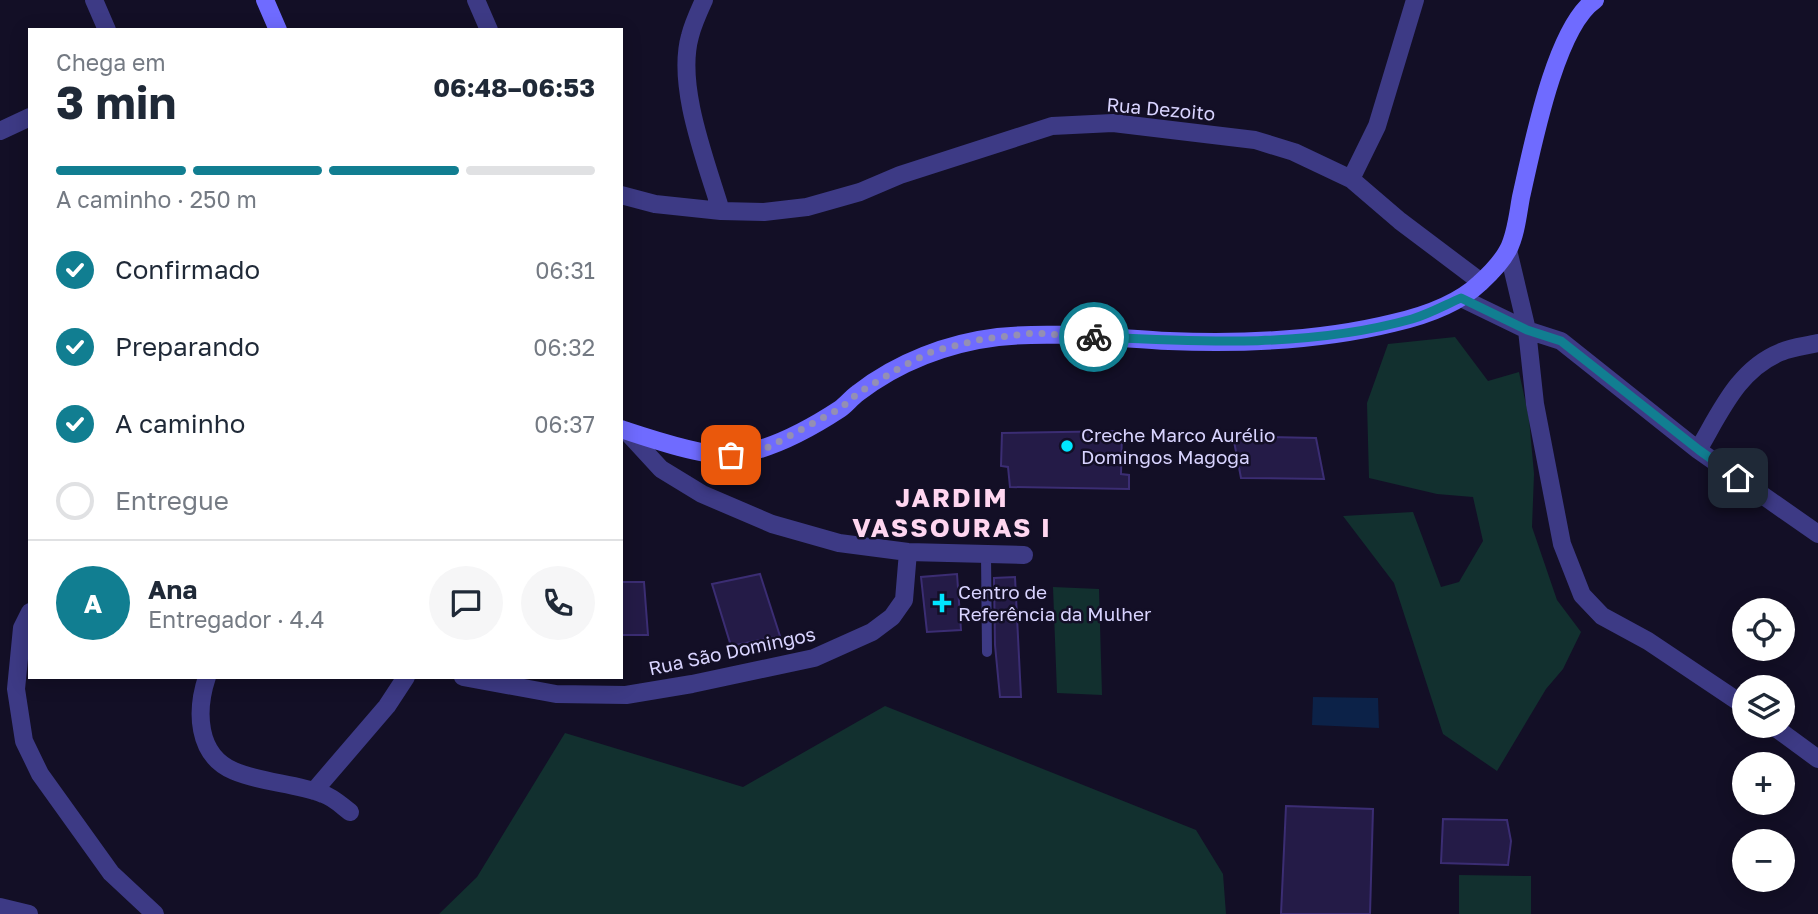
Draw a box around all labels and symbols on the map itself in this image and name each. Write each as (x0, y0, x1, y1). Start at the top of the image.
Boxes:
street label: Rua Dezoito (1106, 92, 1216, 125)
courier (1059, 302, 1129, 372)
place label: Creche Marco Aurélio Domingos Magoga (1081, 423, 1275, 468)
pin (701, 425, 761, 485)
marker: Creche Marco Aurélio Domingos Magoga (1059, 438, 1075, 454)
pin (1708, 448, 1768, 508)
district label: JARDIM VASSOURAS I (852, 482, 1052, 543)
place label: Centro de Referência da Mulher (958, 580, 1152, 625)
marker: Centro de Referência da Mulher (932, 593, 952, 613)
street label: Rua São Domingos (646, 622, 817, 679)

